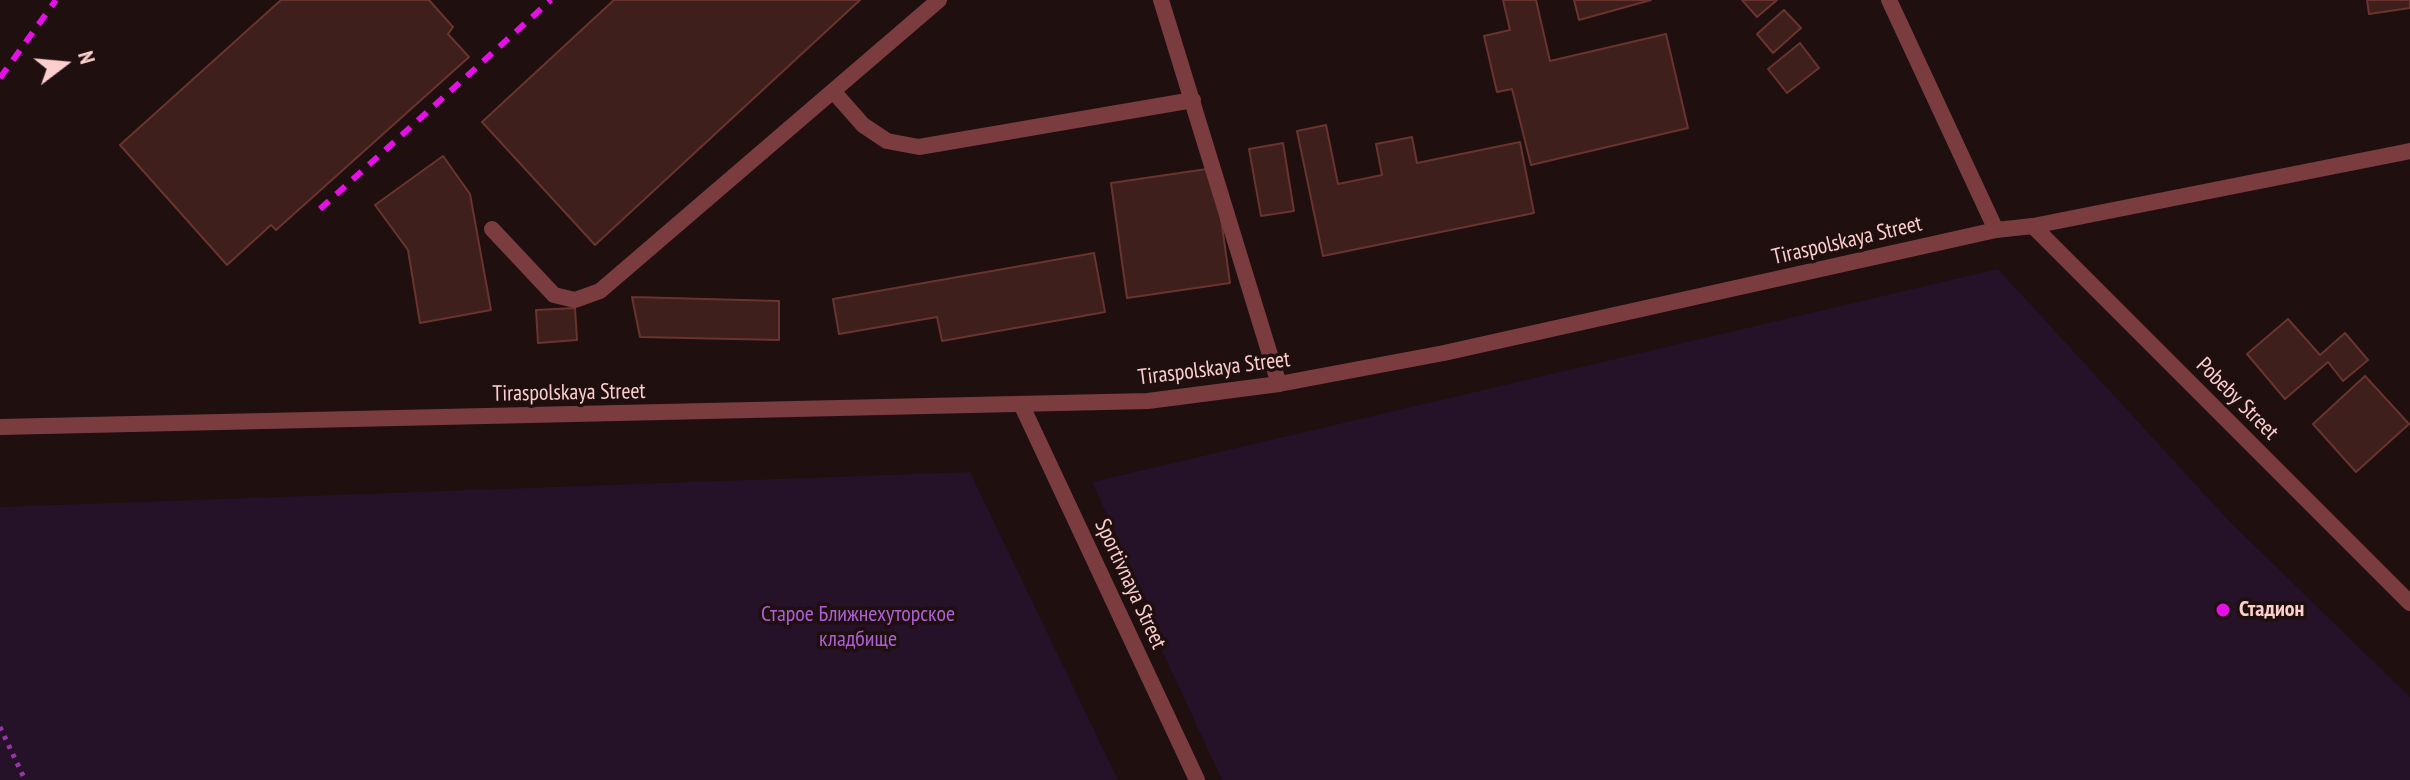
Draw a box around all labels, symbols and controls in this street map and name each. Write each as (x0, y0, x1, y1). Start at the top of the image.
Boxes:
north arrow (24, 24, 104, 104)
text: N (72, 48, 102, 67)
street label: Tiraspolskaya Street (1769, 211, 1925, 271)
street label: Tiraspolskaya Street (1136, 347, 1292, 391)
street label: Pobeby Street (2190, 352, 2284, 446)
street label: Tiraspolskaya Street (492, 378, 646, 408)
street label: Sportivnaya Street (1088, 515, 1172, 653)
place label: Стадион (2239, 597, 2304, 623)
marker: Стадион (2214, 601, 2232, 619)
park label: Старое Ближнехуторское кладбище (761, 602, 955, 654)

